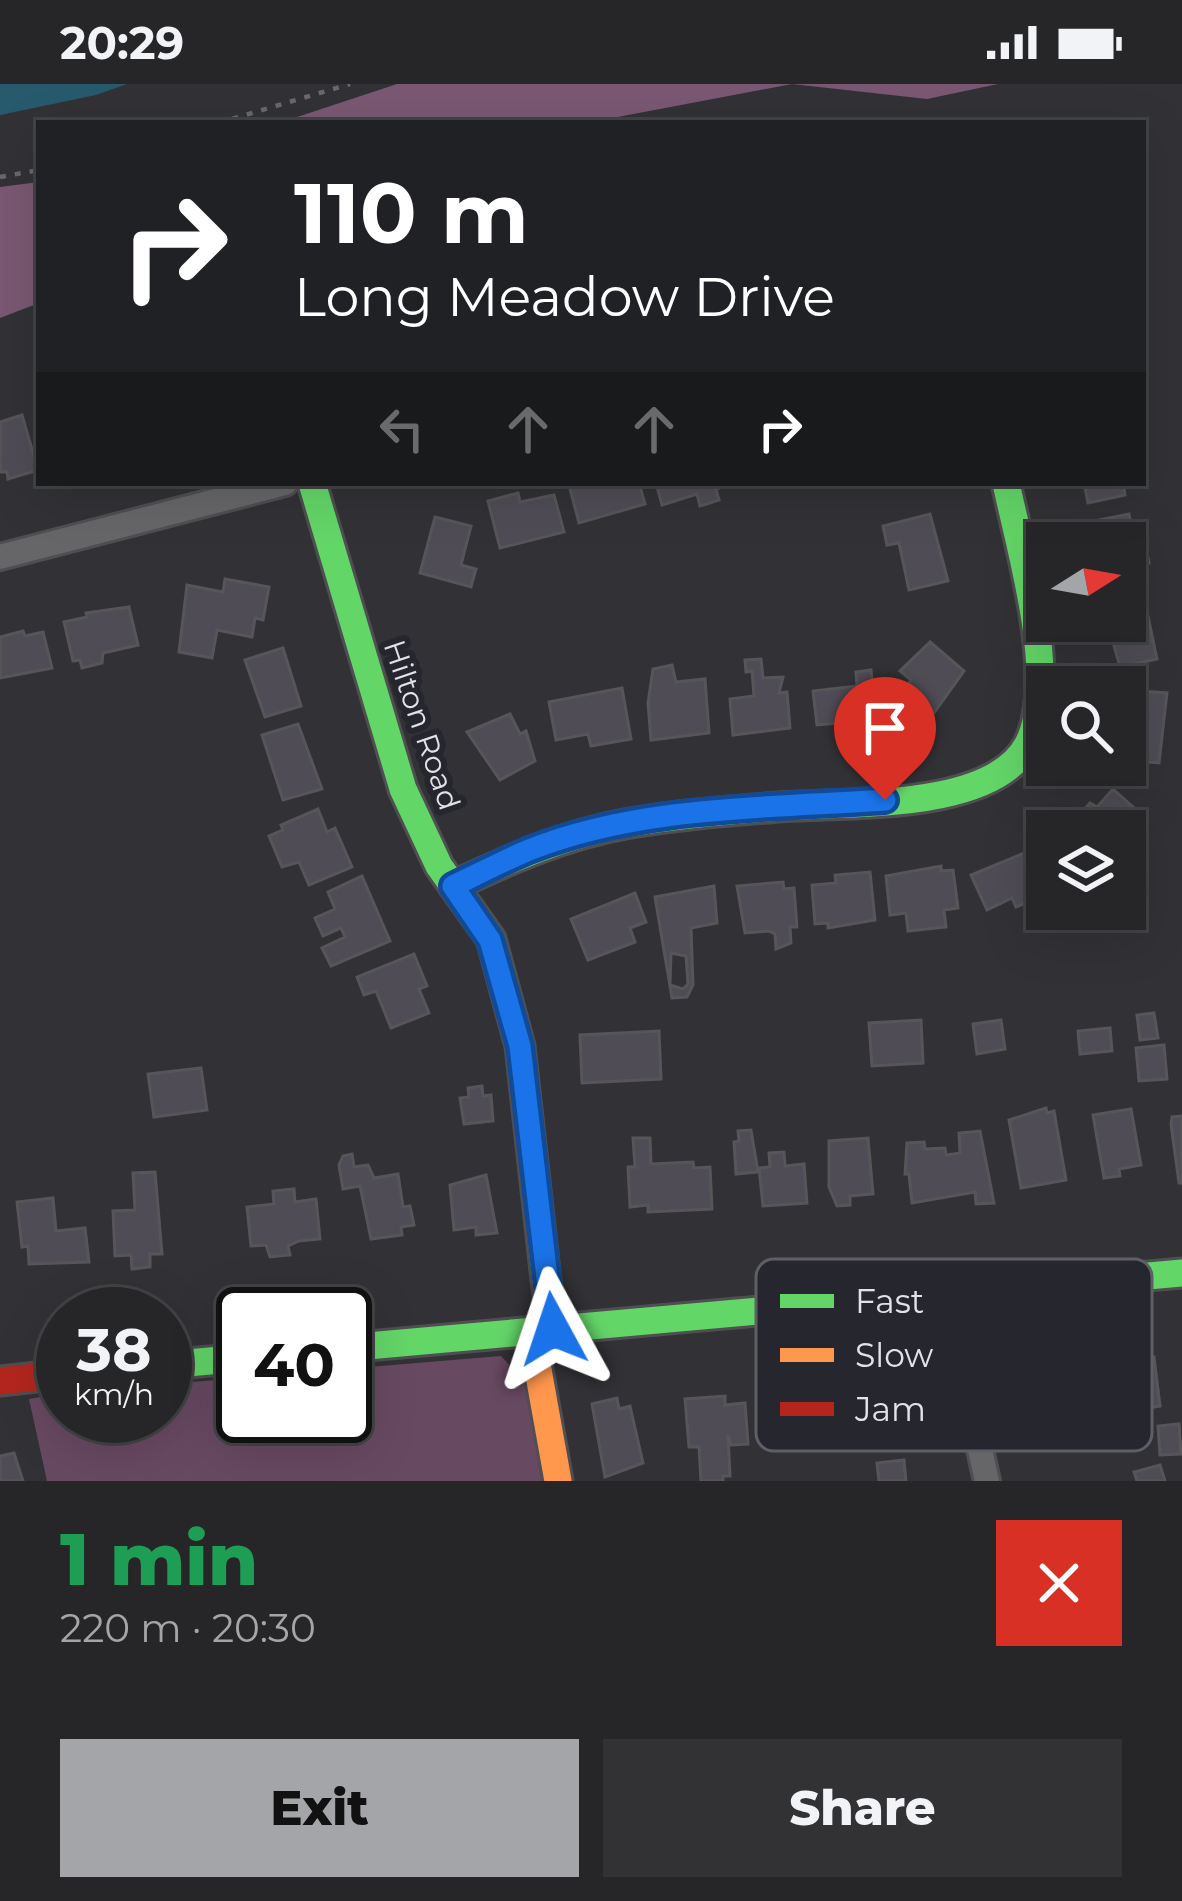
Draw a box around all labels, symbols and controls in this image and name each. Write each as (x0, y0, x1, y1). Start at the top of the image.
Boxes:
text: 20:29 (60, 15, 184, 70)
text: 110 m (294, 162, 529, 264)
icon: right (96, 168, 252, 324)
text: Long Meadow Drive (294, 264, 835, 330)
icon: left (369, 396, 435, 462)
icon: ahead (495, 396, 561, 462)
icon: ahead (621, 396, 687, 462)
icon: right (747, 396, 813, 462)
north arrow (1026, 522, 1146, 642)
map controls (1026, 522, 1146, 930)
street label: Hilton Road (376, 635, 468, 815)
button: search (1026, 666, 1146, 786)
pin (834, 677, 936, 800)
icon: arrive (852, 695, 918, 761)
button: layers (1026, 810, 1146, 930)
legend (756, 1259, 1152, 1451)
position arrow (490, 1266, 616, 1392)
text: Fast (855, 1281, 924, 1321)
speed limit sign: 40 (216, 1287, 372, 1443)
text: 38 (76, 1313, 152, 1386)
text: Slow (855, 1335, 933, 1375)
text: km/h (74, 1376, 154, 1413)
text: Jam (854, 1389, 926, 1429)
text: 1 min (60, 1515, 258, 1603)
button: close (996, 1520, 1122, 1646)
text: 220 m · 20:30 (60, 1604, 316, 1652)
button: Exit (60, 1739, 579, 1877)
button: Share (603, 1739, 1122, 1877)

